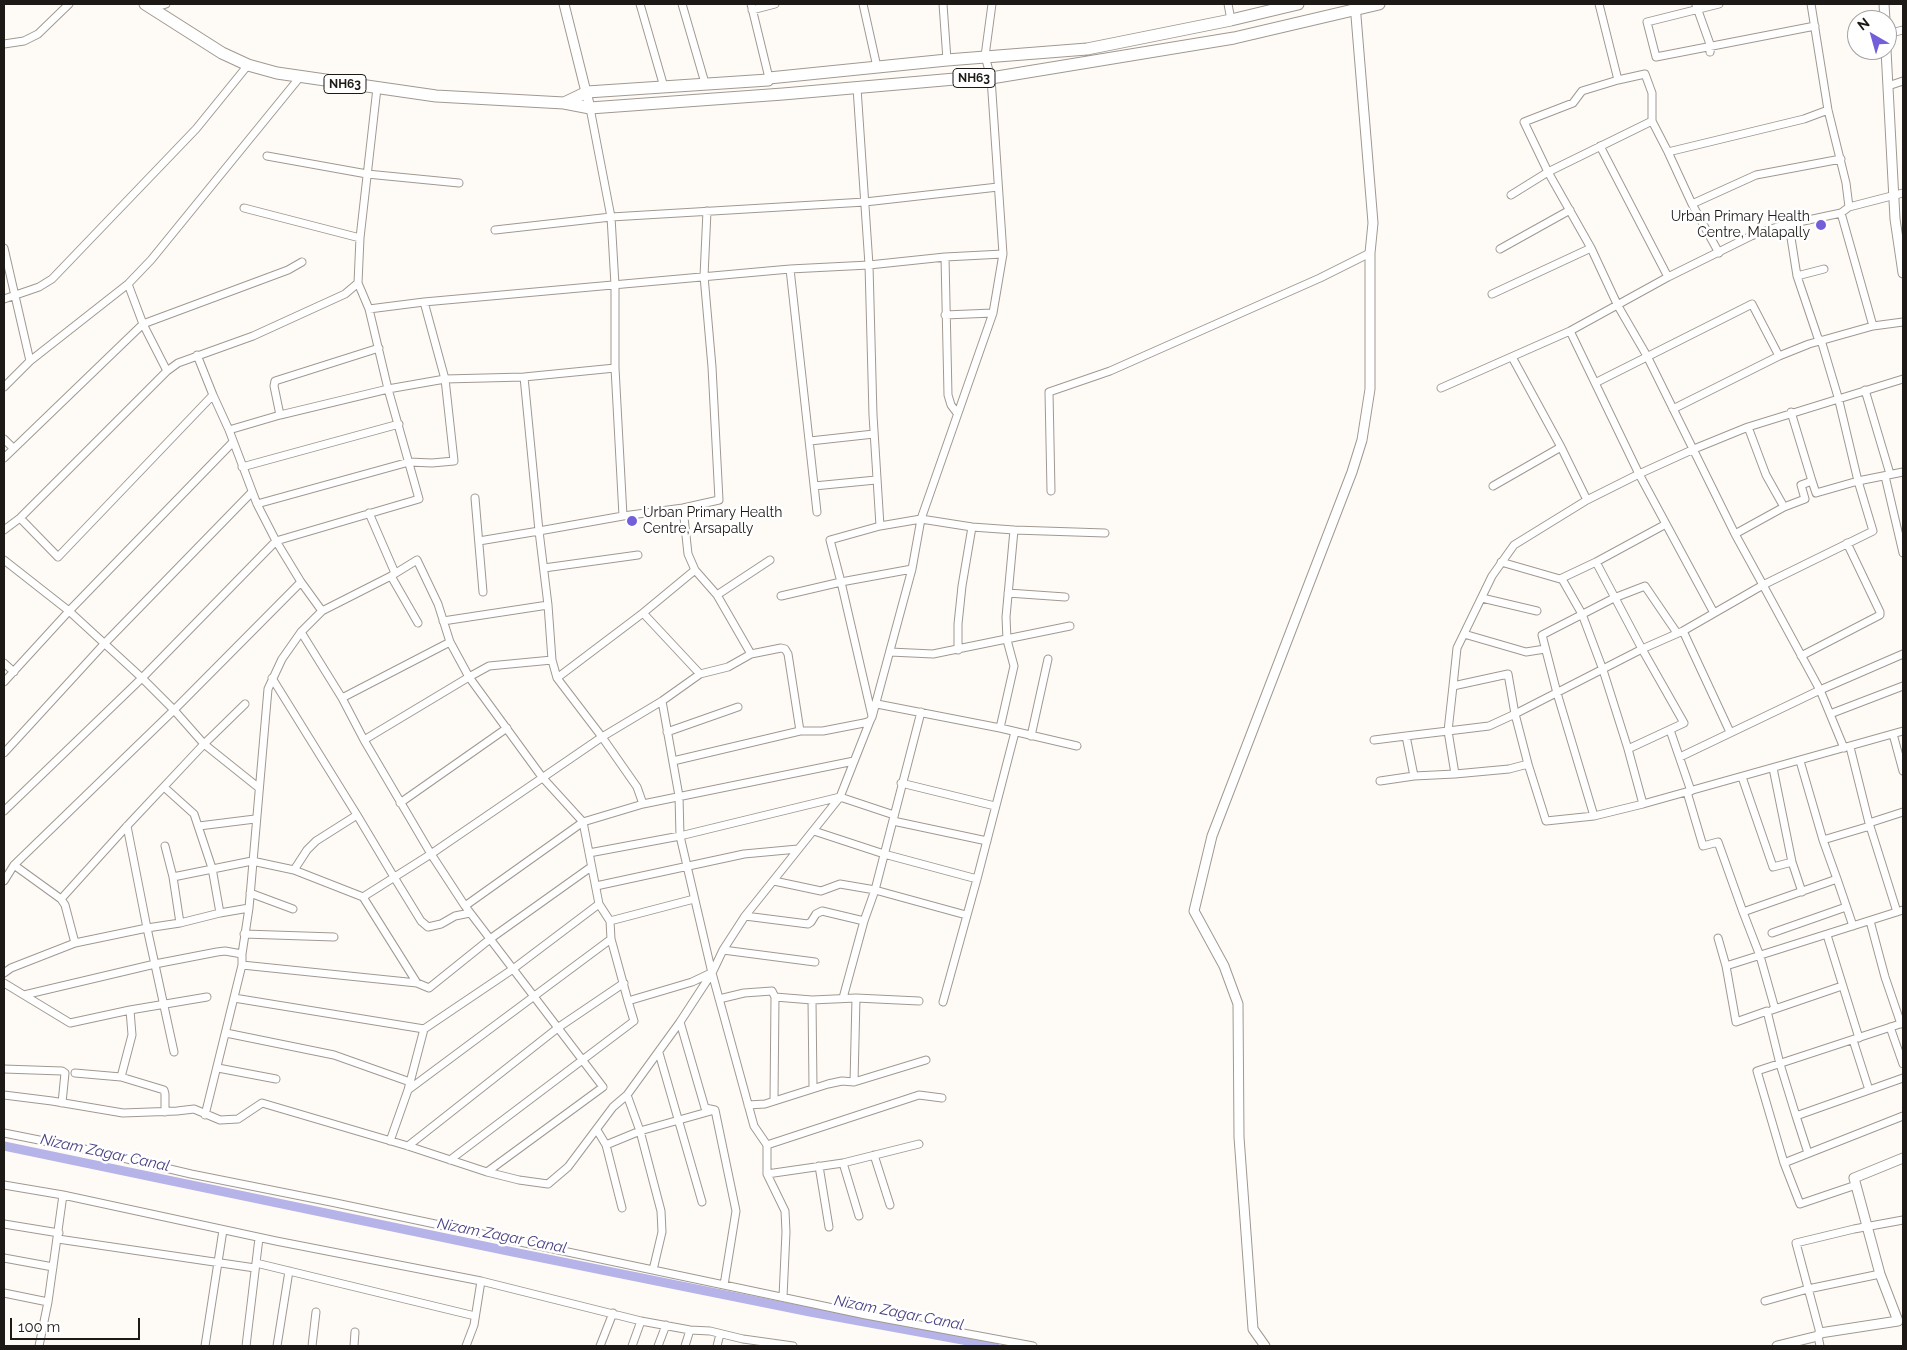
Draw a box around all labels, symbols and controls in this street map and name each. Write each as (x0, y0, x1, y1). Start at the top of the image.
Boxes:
north arrow (1847, 10, 1897, 60)
text: N (1854, 14, 1873, 34)
road number: NH63 (953, 68, 995, 88)
road number: NH63 (324, 74, 366, 94)
place label: Urban Primary Health Centre, Malapally (1671, 209, 1810, 242)
marker: Urban Primary Health Centre, Malapally (1814, 218, 1828, 232)
place label: Urban Primary Health Centre, Arsapally (643, 505, 782, 538)
marker: Urban Primary Health Centre, Arsapally (625, 514, 639, 528)
water label: Nizam Zagar Canal (39, 1131, 171, 1175)
water label: Nizam Zagar Canal (436, 1215, 568, 1257)
water label: Nizam Zagar Canal (833, 1292, 965, 1334)
scale bar (12, 1308, 142, 1340)
text: 100 m (18, 1318, 60, 1336)

